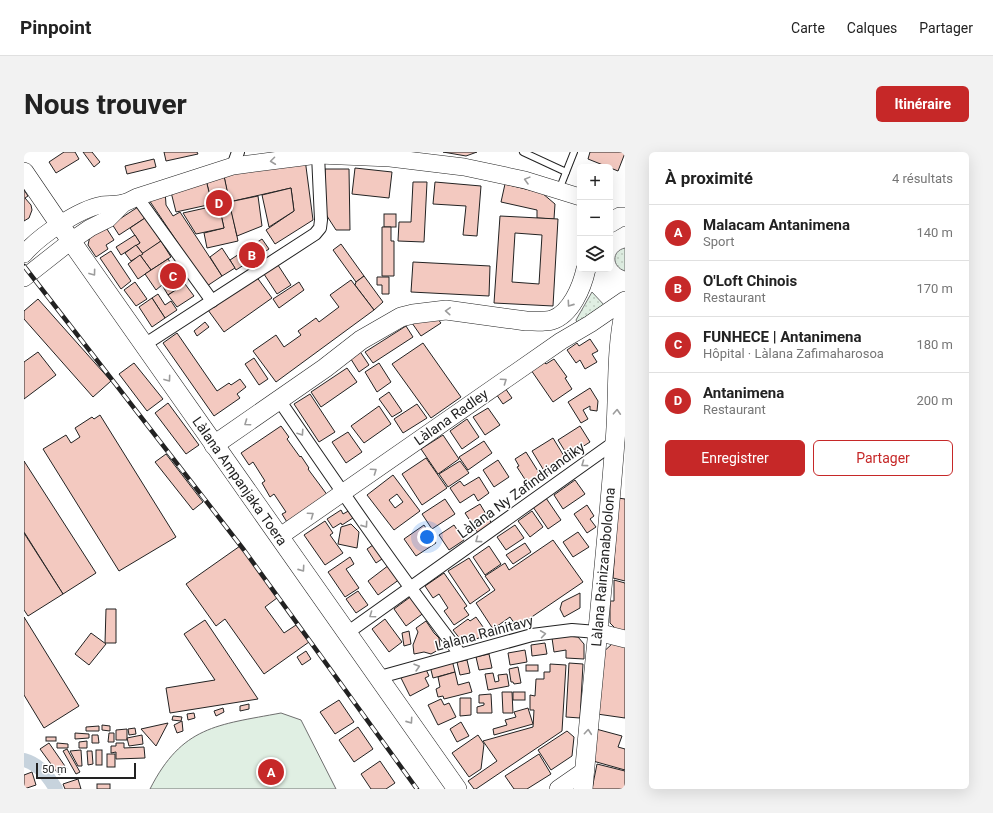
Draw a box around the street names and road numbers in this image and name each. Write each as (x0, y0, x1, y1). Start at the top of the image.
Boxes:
street label: Làlana Radley (411, 385, 491, 448)
street label: Làlana Ampanjaka Toera (189, 413, 291, 549)
street label: Làlana Ny Zafindriandiky (454, 438, 588, 541)
street label: Làlana Rainizanabololona (588, 487, 618, 647)
street label: Làlana Rainitavy (433, 612, 535, 654)

